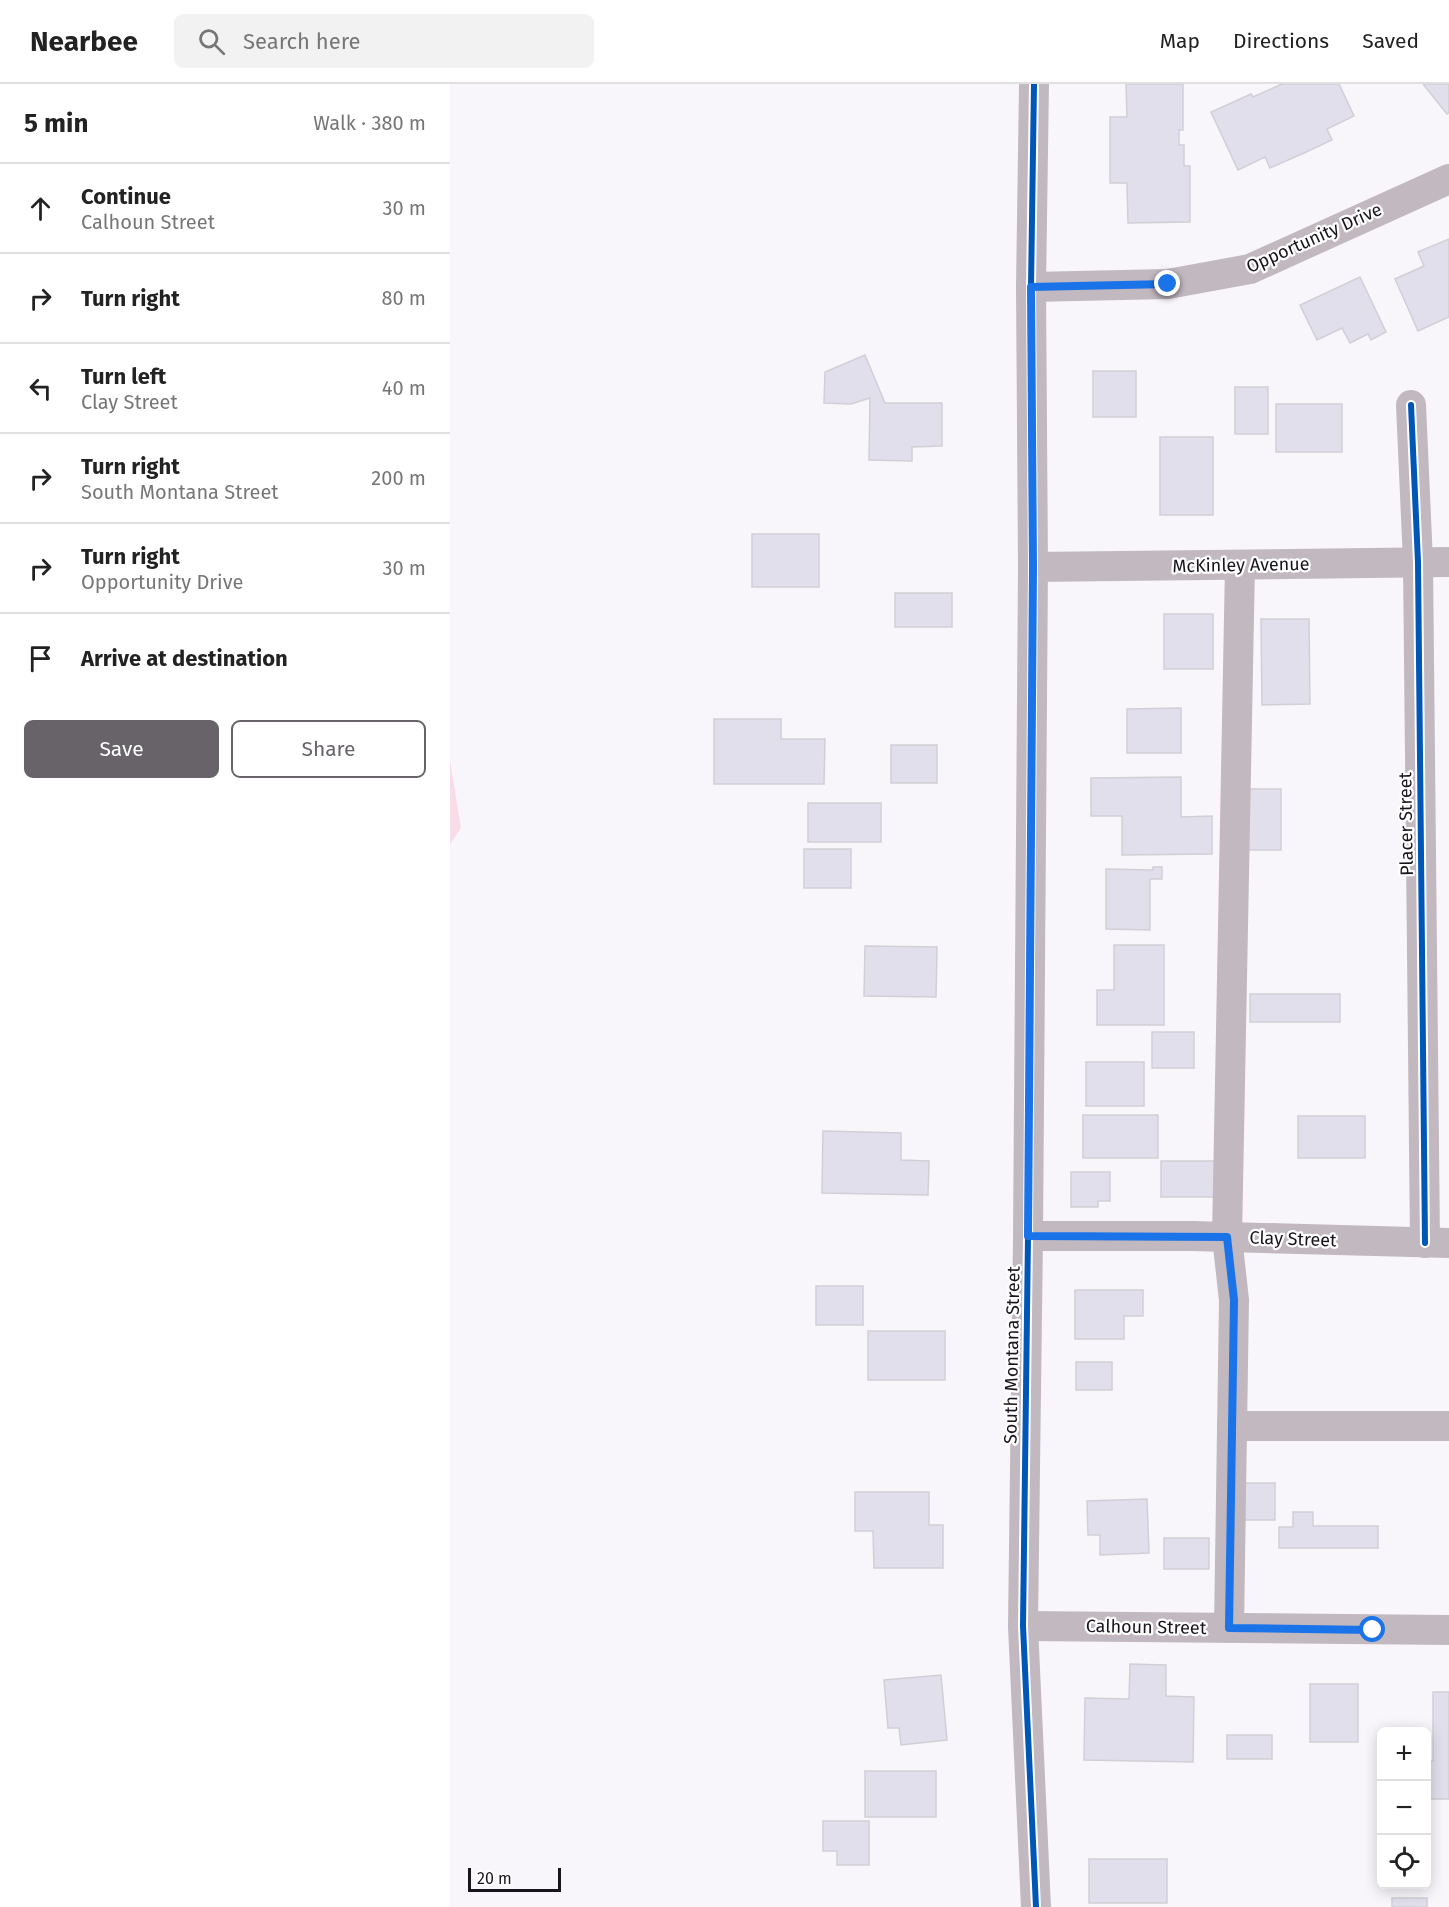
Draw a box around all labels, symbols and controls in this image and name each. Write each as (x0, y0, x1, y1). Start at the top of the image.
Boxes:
search box (174, 14, 594, 68)
text: Nearbee (30, 25, 138, 58)
icon: search (195, 25, 228, 58)
text: Search here (243, 28, 360, 55)
text: Map (1160, 28, 1200, 54)
text: Directions (1233, 28, 1329, 54)
text: Saved (1362, 28, 1419, 54)
text: 5 min (24, 108, 88, 139)
text: Walk · 380 m (313, 111, 426, 135)
text: Continue (81, 183, 171, 210)
icon: ahead (24, 192, 57, 225)
text: 30 m (382, 196, 426, 220)
street label: Opportunity Drive (1243, 198, 1385, 278)
text: Calhoun Street (81, 210, 215, 234)
route end (1154, 270, 1180, 296)
icon: right (24, 282, 57, 315)
text: Turn right (81, 285, 180, 312)
text: 80 m (381, 286, 426, 310)
text: Turn left (81, 363, 166, 390)
icon: left (24, 372, 57, 405)
text: 40 m (382, 376, 426, 400)
text: Clay Street (81, 390, 178, 414)
text: Turn right (81, 453, 180, 480)
icon: right (24, 462, 57, 495)
text: 200 m (371, 466, 426, 490)
text: South Montana Street (81, 480, 279, 504)
text: Turn right (81, 543, 180, 570)
icon: right (24, 552, 57, 585)
street label: McKinley Avenue (1172, 553, 1310, 577)
text: 30 m (382, 556, 426, 580)
text: Opportunity Drive (81, 570, 243, 594)
icon: arrive (24, 642, 57, 675)
text: Arrive at destination (81, 645, 288, 672)
button: Save (24, 720, 219, 778)
button: Share (231, 720, 426, 778)
street label: Placer Street (1394, 771, 1418, 876)
street label: Clay Street (1249, 1226, 1337, 1252)
street label: South Montana Street (999, 1265, 1025, 1444)
street label: Calhoun Street (1086, 1615, 1207, 1639)
route start (1359, 1616, 1385, 1642)
map controls (1377, 1727, 1431, 1889)
button: + (1377, 1727, 1431, 1781)
button: − (1377, 1781, 1431, 1835)
button: locate (1377, 1835, 1431, 1889)
scale bar (468, 1865, 561, 1892)
text: 20 m (477, 1869, 512, 1888)

